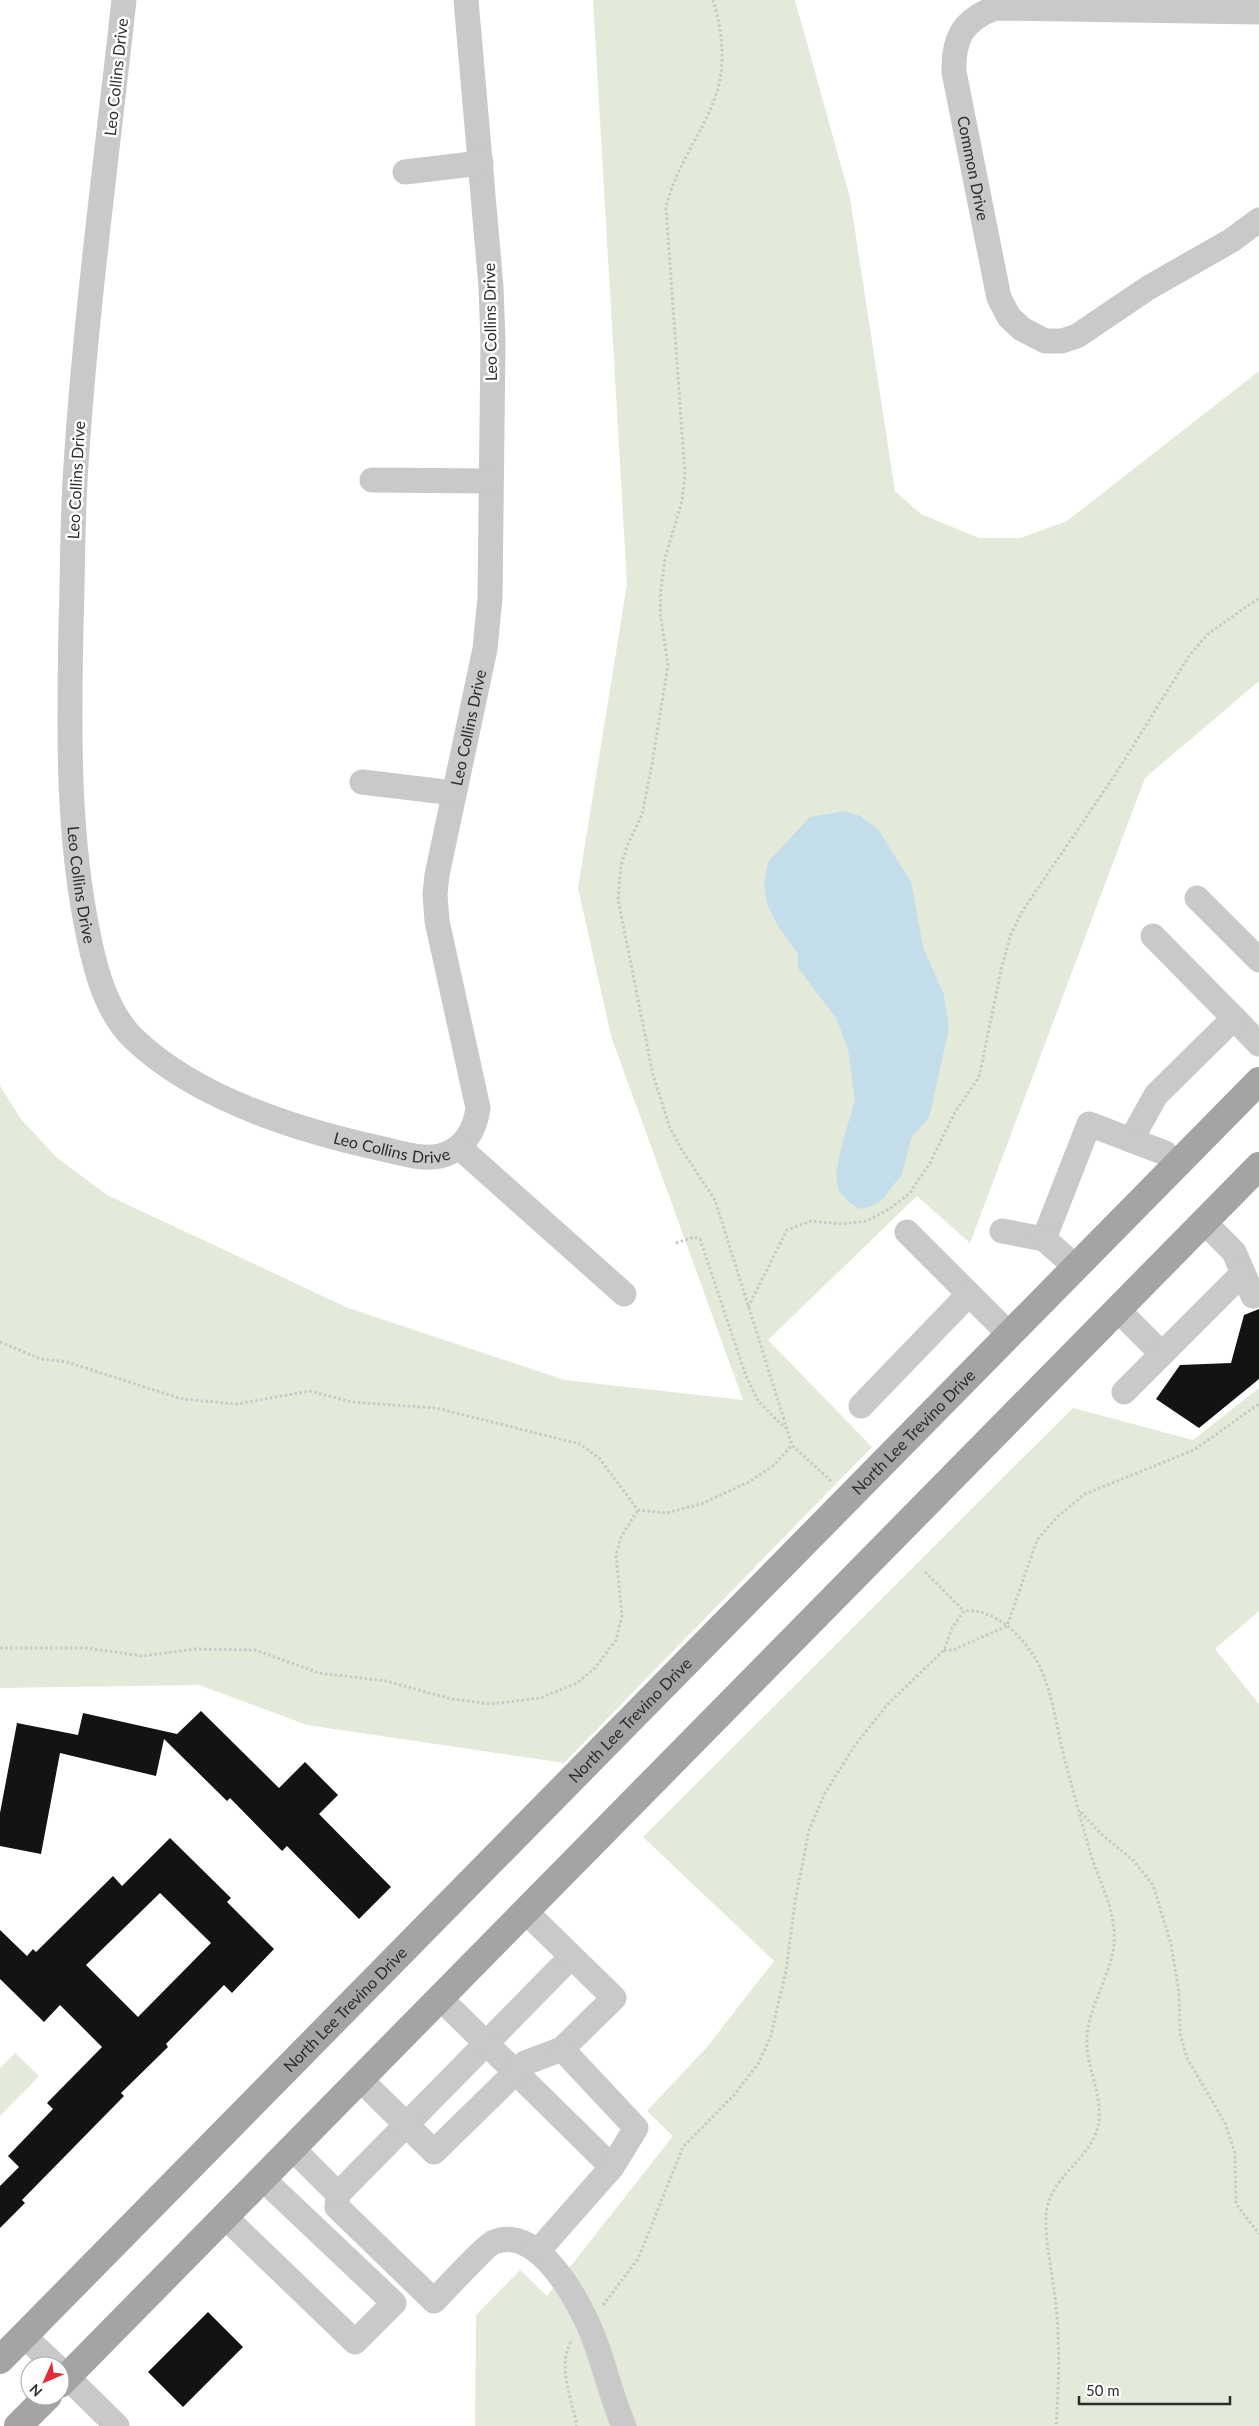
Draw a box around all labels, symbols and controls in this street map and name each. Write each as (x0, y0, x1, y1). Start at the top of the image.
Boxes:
street label: Leo Collins Drive (100, 17, 131, 137)
street label: Common Drive (954, 114, 993, 222)
street label: Leo Collins Drive (479, 263, 500, 381)
street label: Leo Collins Drive (63, 420, 88, 540)
street label: Leo Collins Drive (446, 668, 489, 787)
street label: Leo Collins Drive (64, 825, 100, 945)
street label: Leo Collins Drive (332, 1127, 453, 1166)
street label: North Lee Trevino Drive (847, 1365, 979, 1498)
street label: North Lee Trevino Drive (564, 1653, 695, 1786)
street label: North Lee Trevino Drive (279, 1943, 410, 2075)
north arrow (20, 2356, 70, 2406)
scale bar (1079, 2374, 1230, 2406)
text: N (26, 2381, 45, 2400)
text: 50 m (1086, 2381, 1120, 2399)

